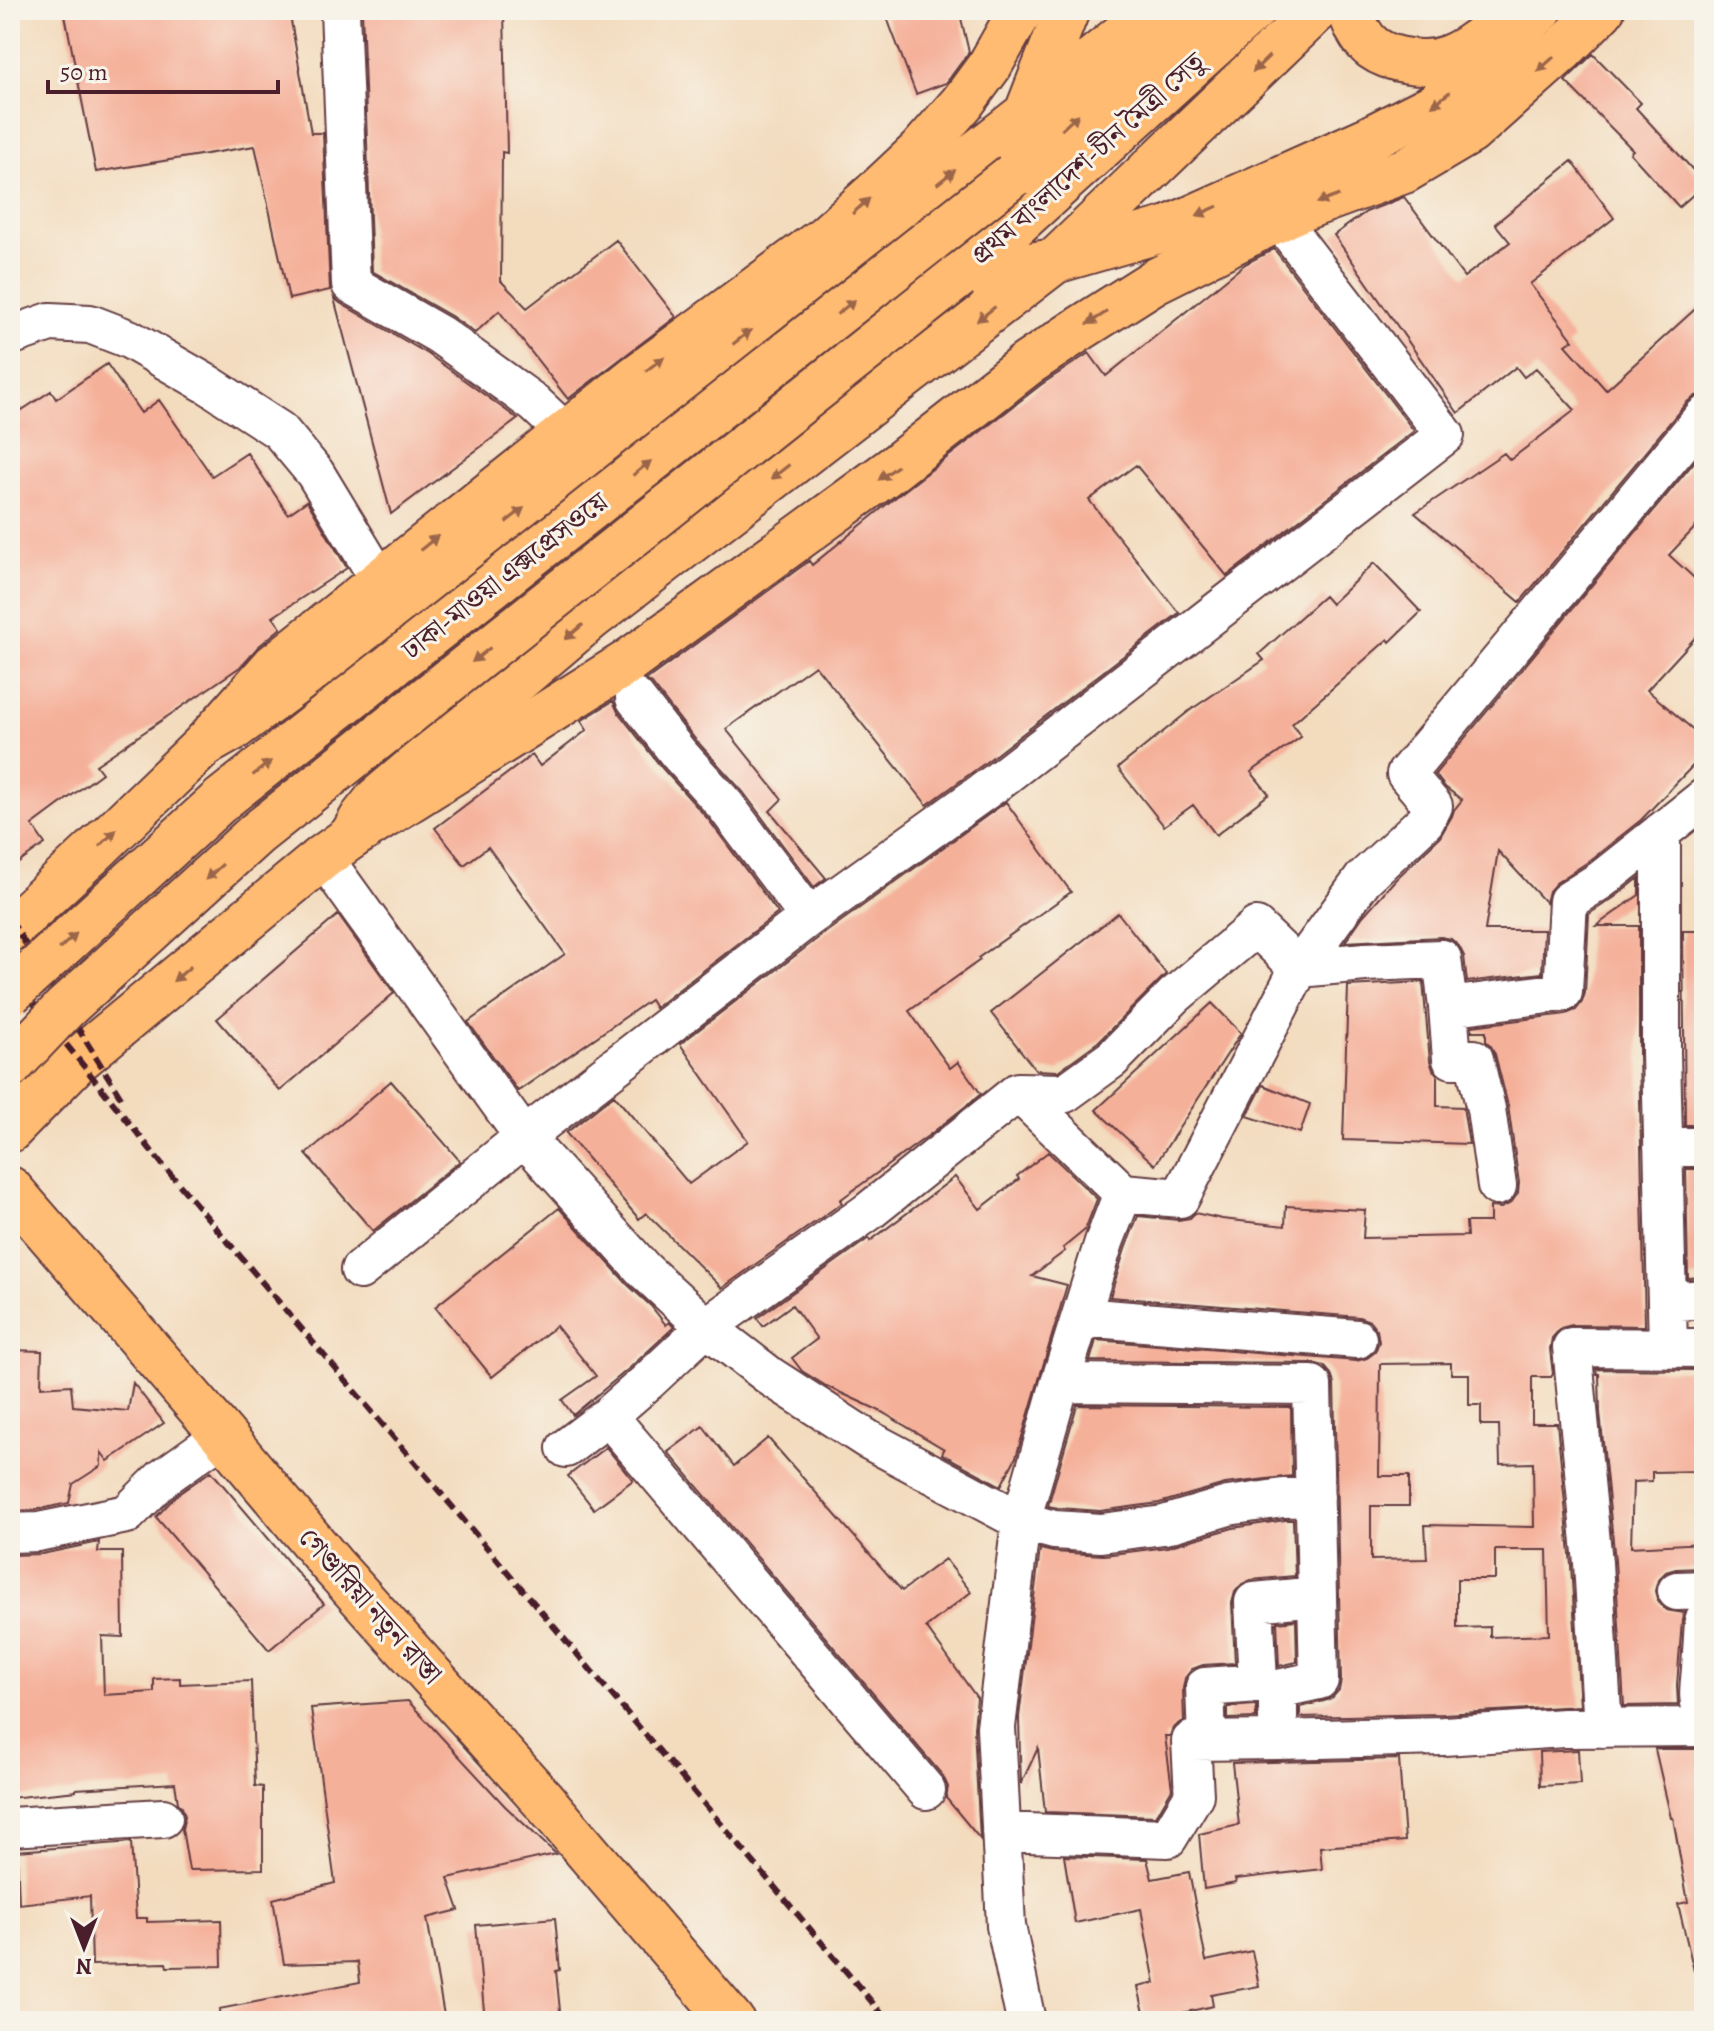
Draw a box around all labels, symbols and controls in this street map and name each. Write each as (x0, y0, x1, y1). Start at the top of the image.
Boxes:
street label: প্রথম বাংলাদেশ-চীন মৈত্রী সেতু (963, 43, 1214, 274)
scale bar (48, 44, 278, 94)
one-way arrow (1252, 54, 1271, 73)
one-way arrow (1536, 55, 1556, 73)
text: 50 m (60, 56, 108, 88)
one-way arrow (1431, 91, 1451, 107)
one-way arrow (1061, 114, 1080, 132)
one-way arrow (936, 169, 956, 185)
one-way arrow (1315, 193, 1339, 206)
one-way arrow (851, 197, 870, 215)
one-way arrow (1195, 205, 1218, 218)
one-way arrow (836, 300, 856, 316)
one-way arrow (976, 305, 996, 321)
one-way arrow (1086, 310, 1108, 324)
one-way arrow (732, 329, 752, 346)
one-way arrow (644, 357, 665, 372)
one-way arrow (632, 461, 652, 477)
one-way arrow (770, 464, 790, 480)
one-way arrow (878, 464, 898, 480)
street label: ঢাকা-মাওয়া এক্সপ্রেসওয়ে (393, 483, 617, 669)
one-way arrow (505, 507, 525, 523)
one-way arrow (419, 535, 439, 552)
one-way arrow (565, 623, 585, 640)
one-way arrow (471, 647, 491, 663)
one-way arrow (252, 761, 272, 777)
one-way arrow (98, 829, 117, 847)
one-way arrow (204, 863, 224, 881)
one-way arrow (58, 932, 77, 950)
one-way arrow (172, 965, 192, 982)
street label: গেণ্ডারিয়া নতুন রাস্তা (290, 1520, 450, 1692)
north arrow (44, 1907, 124, 1987)
text: N (76, 1951, 92, 1981)

